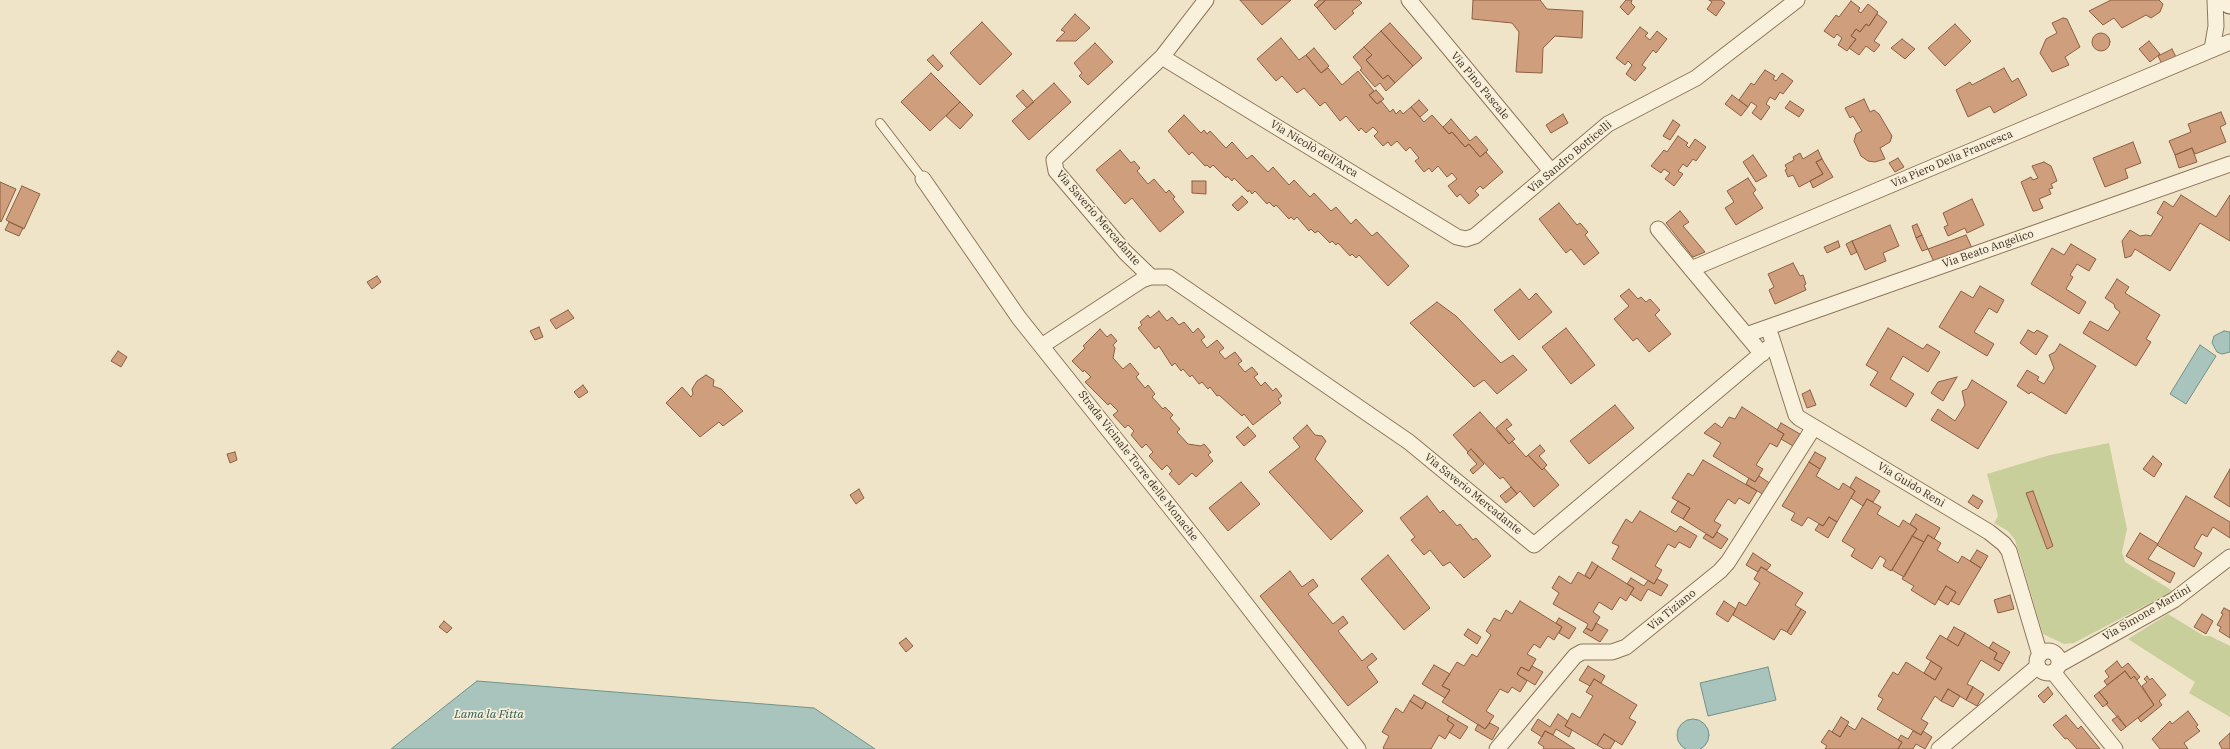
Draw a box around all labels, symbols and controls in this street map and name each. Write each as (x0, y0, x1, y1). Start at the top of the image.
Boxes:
street label: Via Pino Pascale (1448, 50, 1512, 122)
street label: Via Nicolò dell'Arca (1268, 118, 1360, 180)
street label: Via Sandro Botticelli (1525, 118, 1615, 196)
street label: Via Piero Della Francesca (1889, 127, 2015, 191)
street label: Via Saverio Mercadante (1053, 168, 1143, 268)
street label: Via Beato Angelico (1940, 227, 2036, 271)
street label: Strada Vicinale Torre delle Monache (1075, 388, 1201, 544)
street label: Via Saverio Mercadante (1422, 451, 1524, 537)
street label: Via Guido Reni (1875, 460, 1947, 510)
street label: Via Simone Martini (2101, 582, 2193, 644)
street label: Via Tiziano (1645, 587, 1699, 633)
water label: Lama la Fitta (454, 708, 524, 722)

